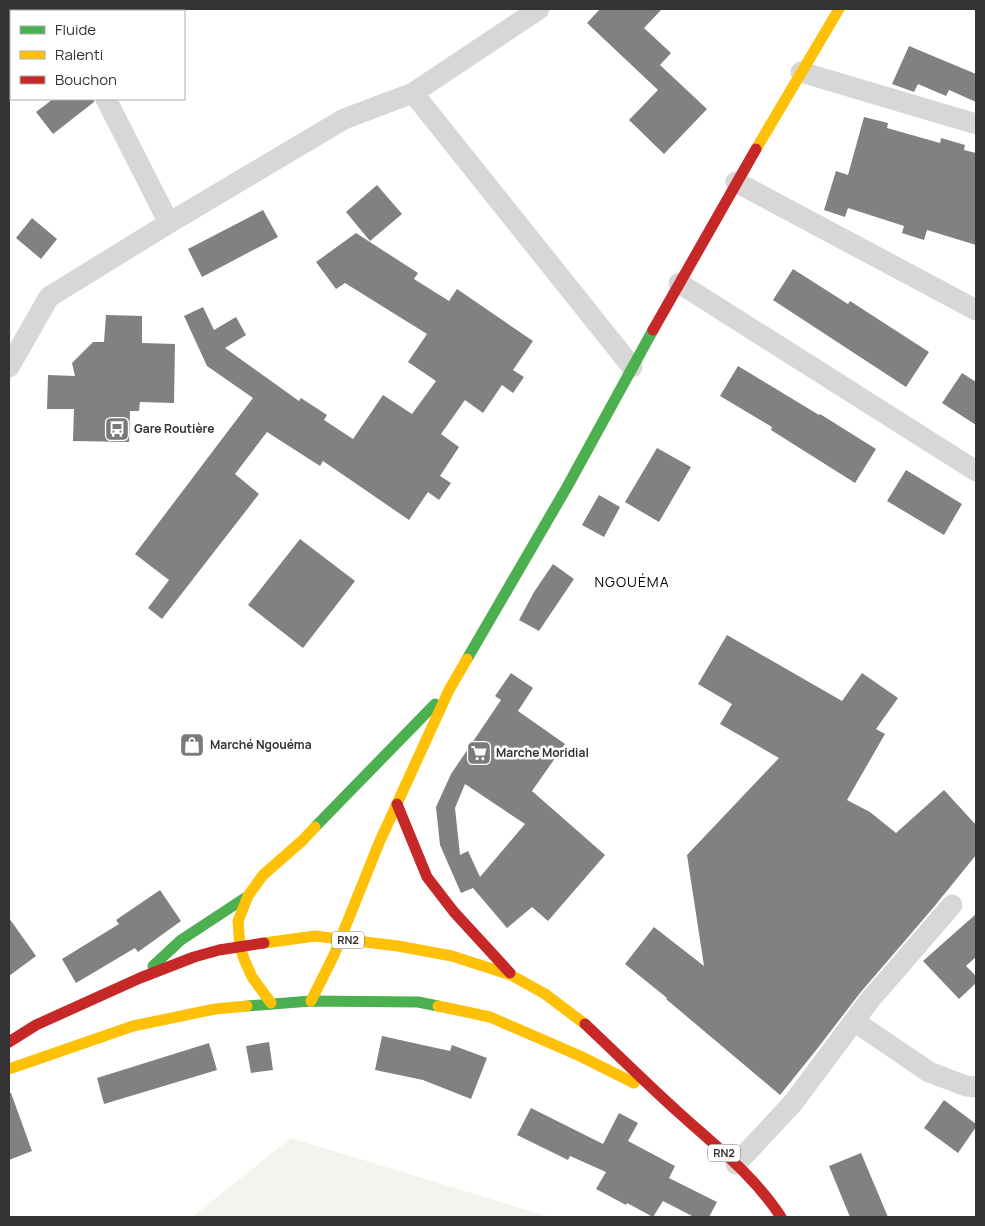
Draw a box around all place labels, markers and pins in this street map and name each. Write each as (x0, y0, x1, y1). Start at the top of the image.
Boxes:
bus stop icon: Gare Routière (104, 416, 130, 442)
place label: Gare Routière (134, 420, 215, 437)
shop icon: Marché Ngouéma (179, 732, 205, 758)
place label: Marché Ngouéma (210, 736, 312, 753)
supermarket icon: Marche Moridial (466, 740, 492, 766)
place label: Marche Moridial (496, 744, 589, 761)

